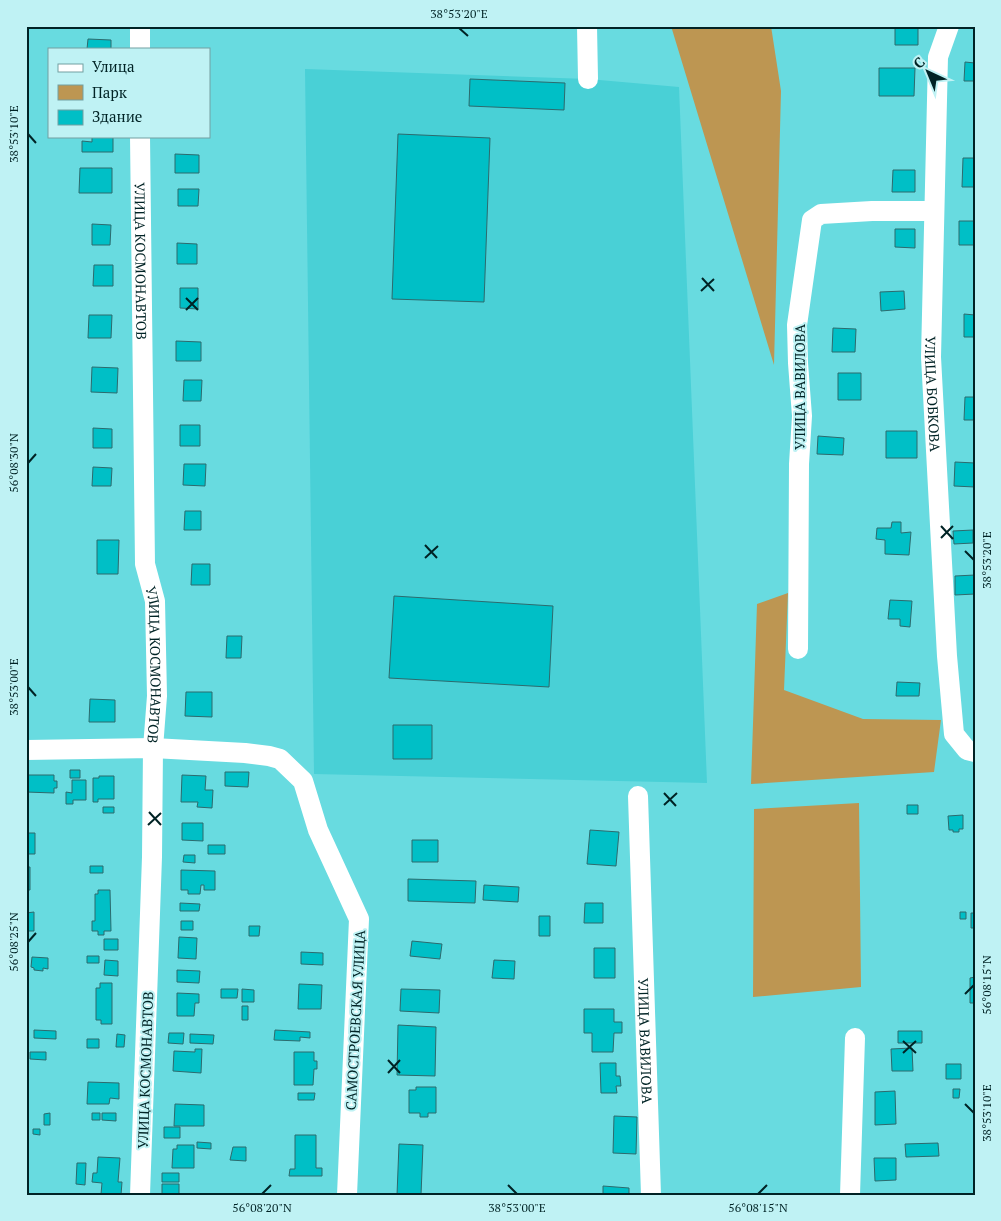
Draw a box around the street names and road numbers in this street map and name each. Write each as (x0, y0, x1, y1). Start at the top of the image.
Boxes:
street label: УЛИЦА КОСМОНАВТОВ (131, 182, 152, 340)
street label: УЛИЦА ВАВИЛОВА (790, 324, 809, 450)
street label: УЛИЦА БОБКОВА (921, 336, 946, 453)
street label: УЛИЦА КОСМОНАВТОВ (142, 584, 167, 744)
street label: САМОСТРОЕВСКАЯ УЛИЦА (341, 929, 369, 1111)
street label: УЛИЦА ВАВИЛОВА (634, 978, 658, 1105)
street label: УЛИЦА КОСМОНАВТОВ (133, 991, 157, 1149)

